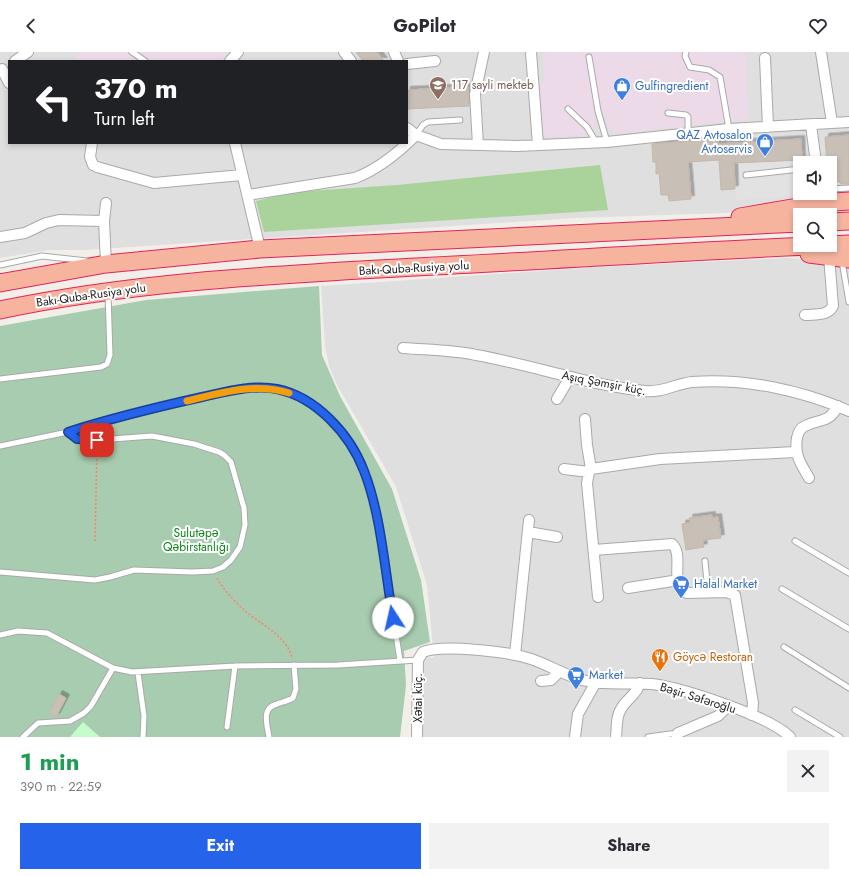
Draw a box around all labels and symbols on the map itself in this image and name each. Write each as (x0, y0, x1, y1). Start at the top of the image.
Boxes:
school or university icon: 117 sayli mekteb (428, 75, 448, 100)
place label: 117 sayli mekteb (451, 76, 534, 94)
shop icon: Gulfingredient (612, 76, 632, 101)
place label: Gulfingredient (635, 77, 709, 95)
place label: QAZ Avtosalon Avtoservis (676, 126, 752, 158)
shop icon: QAZ Avtosalon Avtoservis (755, 132, 775, 157)
street label: Bakı-Quba-Rusiya yolu (358, 256, 470, 280)
street label: Bakı-Quba-Rusiya yolu (35, 278, 147, 312)
street label: Aşıq Şəmşir küç. (560, 366, 648, 400)
pin (80, 423, 114, 457)
park label: Sulutəpə Qəbirstanlığı (163, 524, 229, 556)
supermarket icon: Halal Market (671, 574, 691, 599)
place label: Halal Market (694, 575, 757, 593)
position arrow (372, 597, 414, 639)
restaurant icon: Göycə Restoran (650, 647, 670, 672)
place label: Göycə Restoran (673, 648, 753, 666)
supermarket icon: Market (566, 665, 586, 690)
place label: Market (589, 666, 623, 684)
street label: Xətai küç. (409, 673, 427, 723)
street label: Bəşir Səfəroğlu (658, 678, 738, 718)

